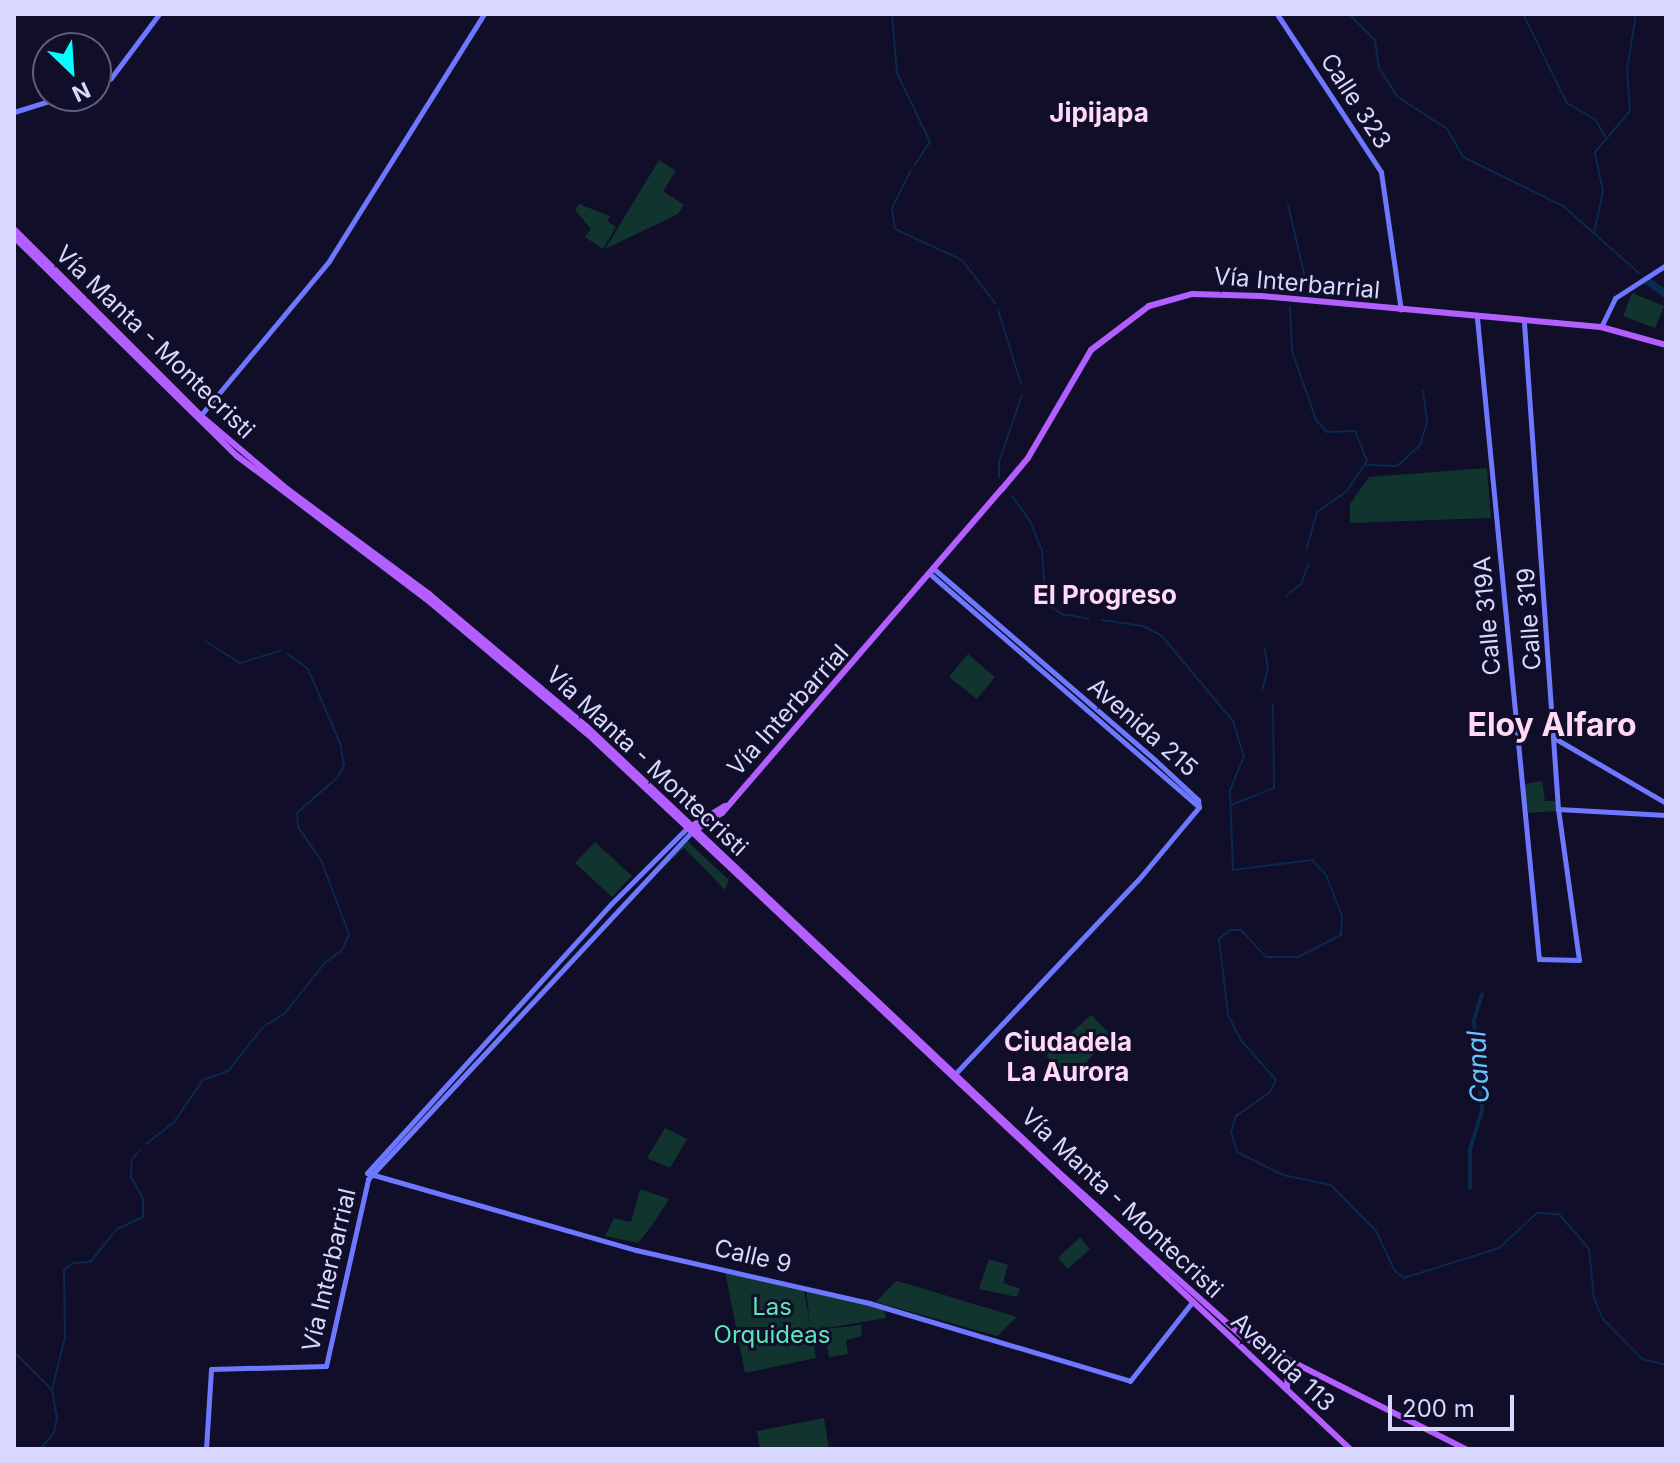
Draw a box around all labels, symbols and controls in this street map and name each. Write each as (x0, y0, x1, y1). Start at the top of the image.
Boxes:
north arrow (32, 32, 112, 112)
street label: Calle 323 (1315, 48, 1397, 154)
text: N (68, 77, 94, 107)
district label: Jipijapa (1049, 97, 1149, 129)
street label: Vía Manta - Montecristi (50, 240, 260, 444)
street label: Vía Interbarrial (1213, 261, 1381, 305)
street label: Calle 319A (1467, 555, 1507, 677)
street label: Calle 319 (1511, 567, 1547, 671)
district label: El Progreso (1033, 579, 1177, 611)
street label: Vía Interbarrial (722, 638, 854, 782)
street label: Vía Manta - Montecristi (540, 660, 754, 862)
street label: Avenida 215 (1082, 672, 1204, 782)
district label: Eloy Alfaro (1467, 706, 1637, 744)
district label: Ciudadela La Aurora (1004, 1026, 1132, 1088)
water label: Canal (1461, 1030, 1495, 1104)
street label: Vía Manta - Montecristi (1015, 1102, 1229, 1304)
street label: Vía Interbarrial (296, 1186, 362, 1354)
street label: Calle 9 (712, 1233, 794, 1279)
park label: Las Orquideas (714, 1293, 830, 1349)
street label: Avenida 113 (1225, 1307, 1341, 1417)
scale bar (1392, 1379, 1518, 1429)
text: 200 m (1402, 1394, 1475, 1423)

